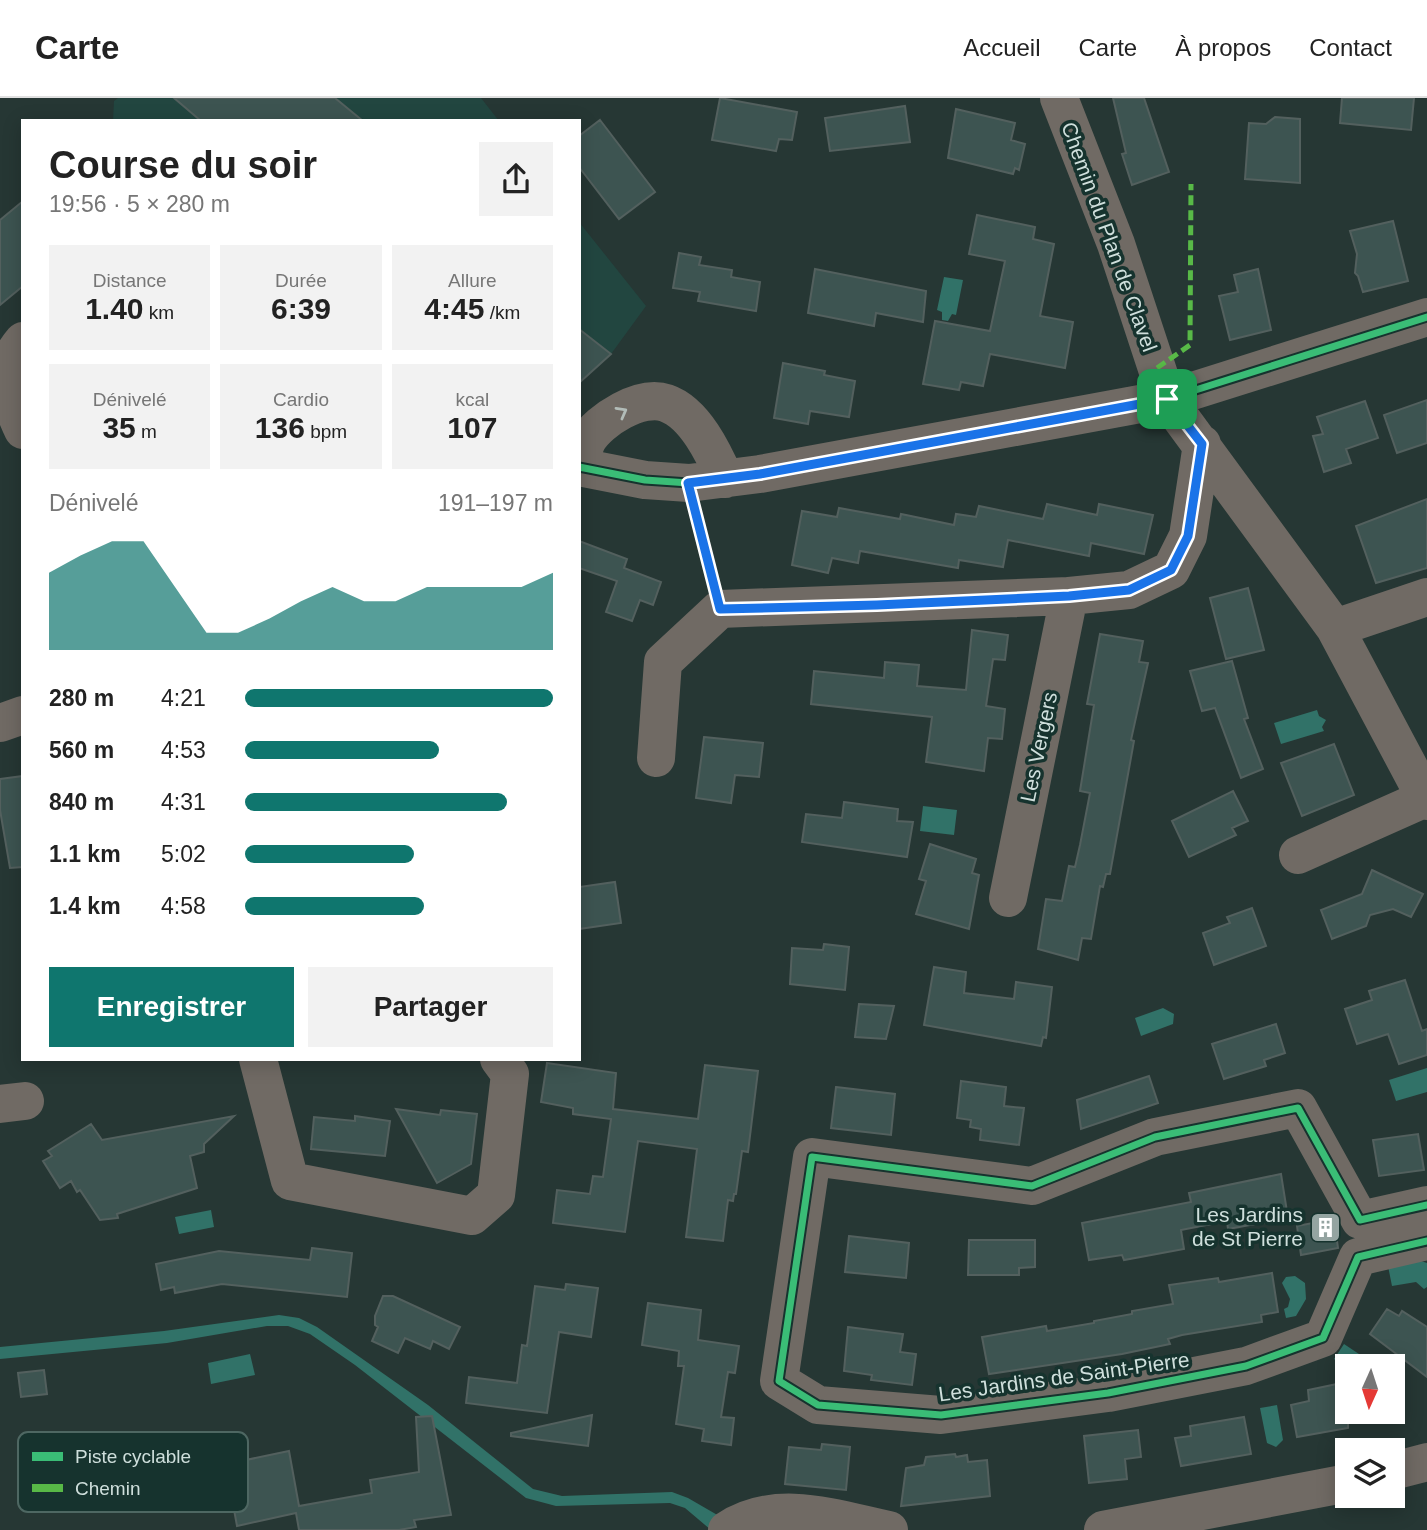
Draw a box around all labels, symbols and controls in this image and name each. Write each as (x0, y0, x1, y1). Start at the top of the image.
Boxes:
text: Carte (35, 29, 119, 66)
text: Accueil (963, 34, 1041, 61)
text: Carte (1079, 34, 1137, 61)
text: À propos (1175, 34, 1271, 61)
text: Contact (1309, 34, 1392, 61)
street label: Chemin du Plan de Clavel (1057, 119, 1162, 355)
button: share (479, 142, 553, 216)
text: Course du soir (49, 144, 317, 186)
text: 19:56 · 5 × 280 m (49, 191, 230, 217)
text: Distance (93, 270, 167, 291)
text: Durée (275, 270, 327, 291)
text: Allure (448, 270, 497, 291)
text: 1.40 (85, 292, 144, 325)
text: 6:39 (271, 292, 331, 325)
text: 4:45 (424, 292, 484, 325)
text: km (144, 302, 174, 323)
text: /km (484, 302, 520, 323)
pin (1137, 369, 1197, 429)
icon: arrive (1148, 380, 1186, 418)
text: Dénivelé (93, 389, 167, 410)
text: Cardio (273, 389, 329, 410)
text: kcal (455, 389, 489, 410)
one-way arrow (615, 407, 628, 420)
text: 35 (102, 411, 136, 444)
text: 136 (255, 411, 305, 444)
text: 107 (447, 411, 497, 444)
text: m (136, 421, 157, 442)
text: bpm (305, 421, 347, 442)
text: Dénivelé (49, 490, 139, 516)
text: 191–197 m (438, 490, 553, 516)
text: 280 m (49, 685, 114, 711)
text: 4:21 (161, 685, 206, 711)
street label: Les Vergers (1016, 690, 1061, 804)
text: 560 m (49, 737, 114, 763)
text: 4:53 (161, 737, 206, 763)
text: 840 m (49, 789, 114, 815)
text: 4:31 (161, 789, 206, 815)
text: 1.1 km (49, 841, 121, 867)
text: 5:02 (161, 841, 206, 867)
text: 1.4 km (49, 893, 121, 919)
text: 4:58 (161, 893, 206, 919)
button: Enregistrer (49, 967, 294, 1047)
button: Partager (308, 967, 553, 1047)
place label: Les Jardins de St Pierre (1192, 1203, 1303, 1250)
building icon: Les Jardins de St Pierre (1309, 1210, 1343, 1244)
street label: Les Jardins de Saint-Pierre (937, 1347, 1191, 1406)
north arrow (1335, 1354, 1405, 1424)
map controls (1335, 1354, 1405, 1508)
legend (18, 1432, 248, 1512)
button: layers (1335, 1438, 1405, 1508)
text: Piste cyclable (75, 1446, 191, 1467)
text: Chemin (75, 1478, 140, 1499)

